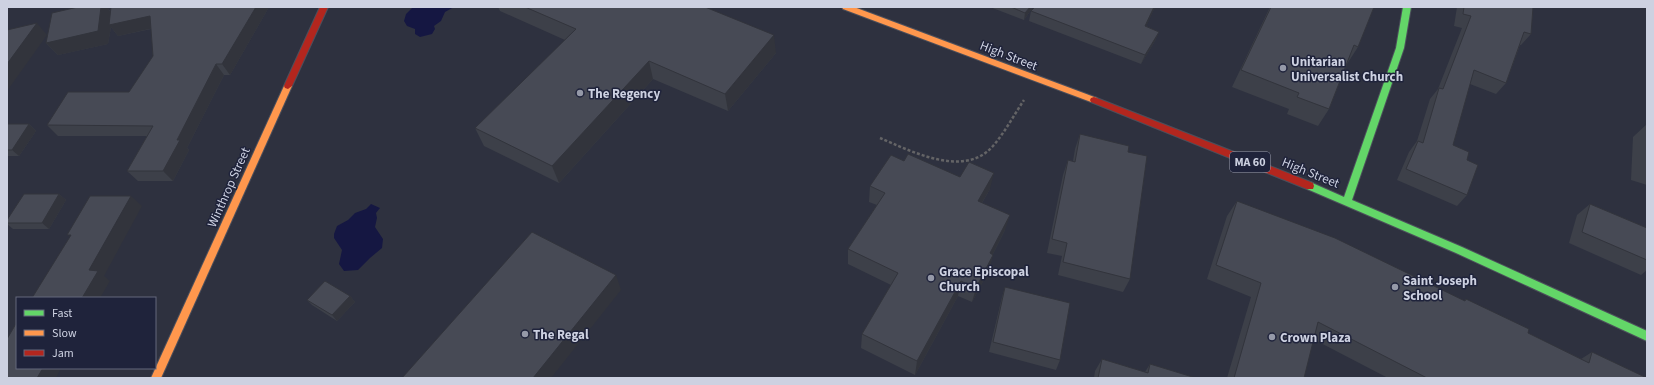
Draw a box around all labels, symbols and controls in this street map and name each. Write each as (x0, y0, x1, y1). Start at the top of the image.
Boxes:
street label: High Street (977, 37, 1041, 75)
place label: Unitarian Universalist Church (1291, 53, 1403, 86)
marker: Unitarian Universalist Church (1278, 63, 1288, 73)
place label: The Regency (588, 85, 660, 103)
marker: The Regency (575, 88, 585, 98)
street label: Winthrop Street (203, 144, 255, 230)
road number: MA 60 (1230, 152, 1270, 172)
street label: High Street (1279, 153, 1343, 193)
place label: Grace Episcopal Church (939, 263, 1029, 296)
place label: Saint Joseph School (1403, 272, 1477, 305)
marker: Grace Episcopal Church (926, 273, 936, 283)
marker: Saint Joseph School (1390, 282, 1400, 292)
legend (16, 297, 156, 369)
text: Fast (52, 305, 72, 322)
text: Slow (52, 325, 77, 342)
place label: The Regal (533, 326, 589, 344)
marker: The Regal (520, 329, 530, 339)
place label: Crown Plaza (1280, 329, 1351, 347)
marker: Crown Plaza (1267, 332, 1277, 342)
text: Jam (52, 345, 74, 362)

